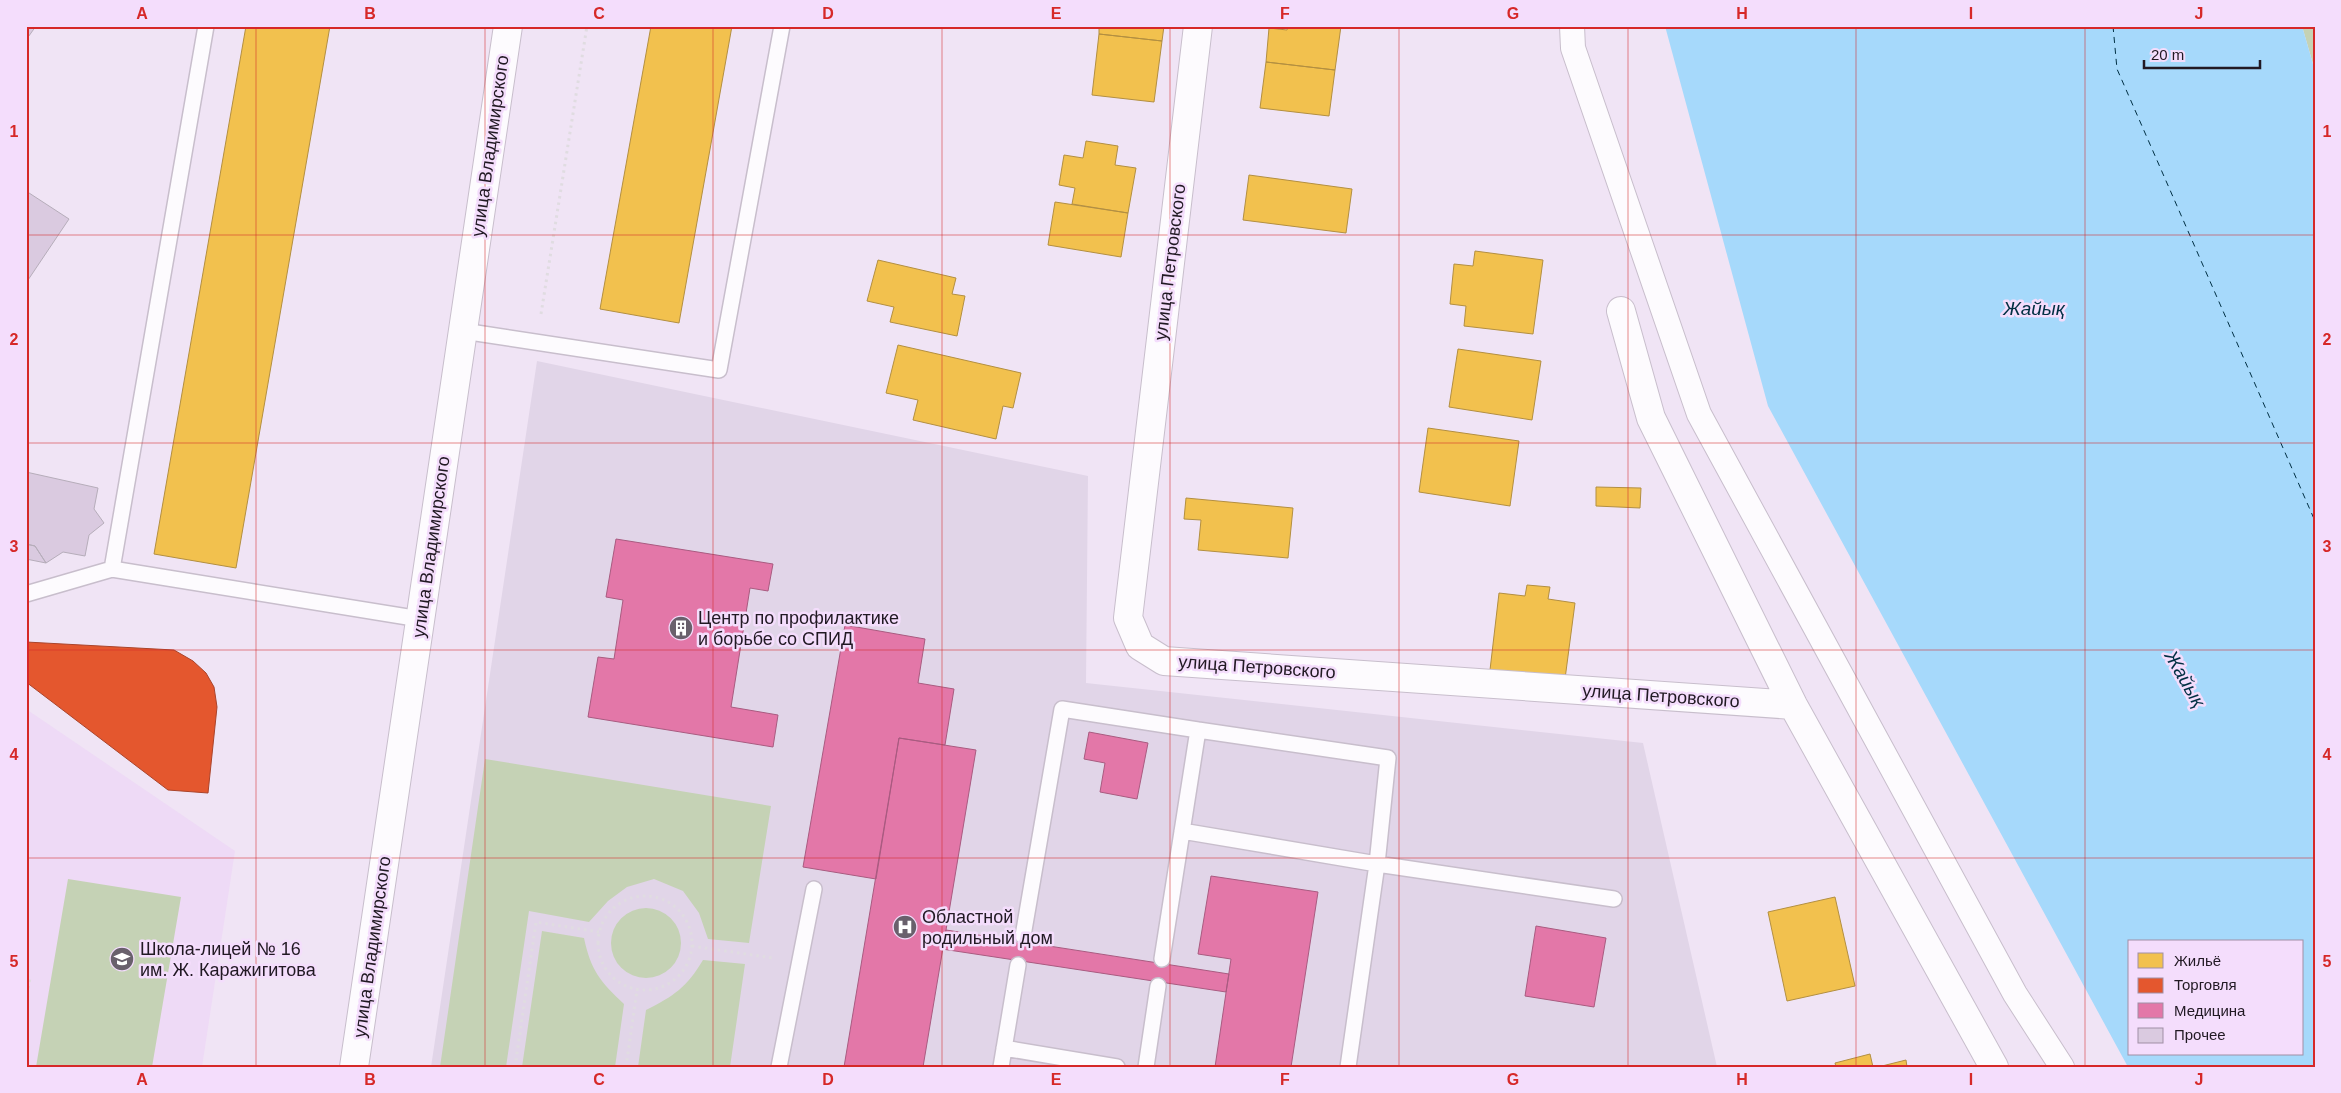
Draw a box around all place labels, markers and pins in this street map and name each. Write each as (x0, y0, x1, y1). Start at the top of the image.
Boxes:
place label: Центр по профилактике и борьбе со СПИД (698, 608, 899, 649)
building icon: Центр по профилактике и борьбе со СПИД (668, 615, 694, 641)
place label: Областной родильный дом (922, 907, 1053, 948)
hospital icon: Областной родильный дом (892, 914, 918, 940)
place label: Школа-лицей № 16 им. Ж. Каражигитова (140, 939, 317, 980)
school or university icon: Школа-лицей № 16 им. Ж. Каражигитова (109, 946, 135, 972)

